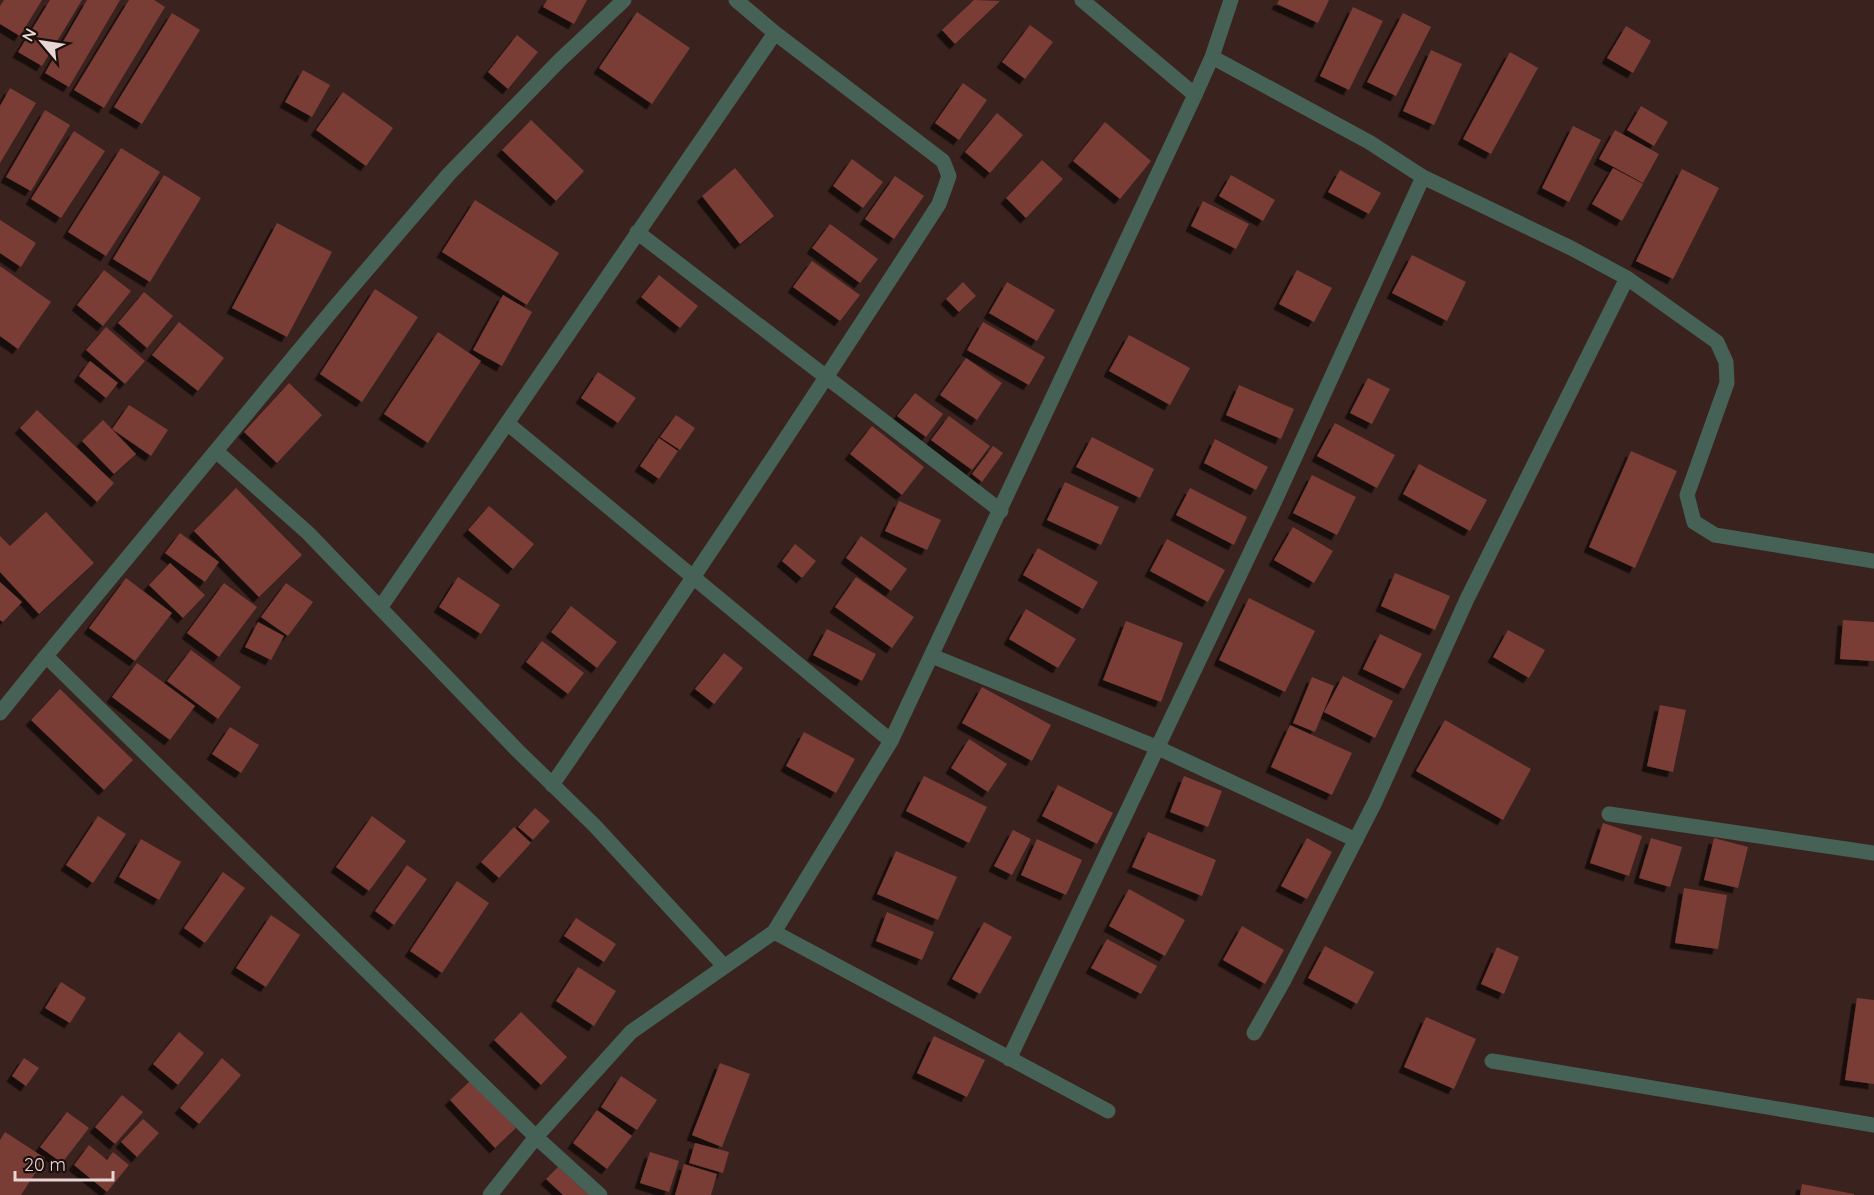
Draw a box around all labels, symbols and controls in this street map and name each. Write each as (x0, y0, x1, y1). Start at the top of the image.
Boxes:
north arrow (12, 12, 72, 72)
text: N (17, 25, 40, 45)
scale bar (15, 1144, 112, 1182)
text: 20 m (24, 1153, 66, 1176)

